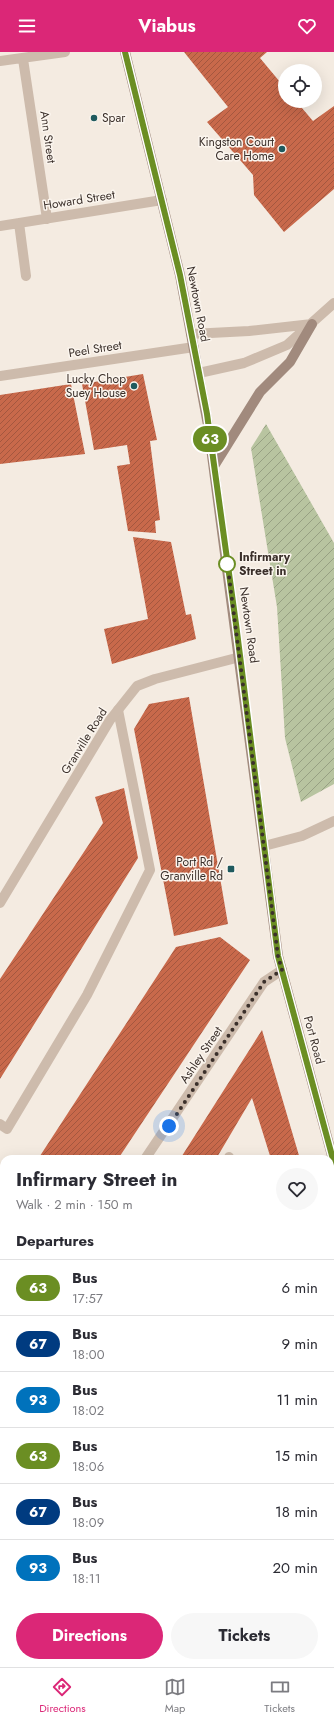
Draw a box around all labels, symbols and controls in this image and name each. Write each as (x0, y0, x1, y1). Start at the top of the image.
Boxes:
text: Viabus (138, 13, 196, 39)
icon: menu (16, 15, 38, 37)
icon: heart (296, 15, 318, 37)
map controls (278, 64, 322, 108)
button: locate (278, 64, 322, 108)
place label: Spar (102, 109, 126, 127)
street label: Ann Street (35, 110, 61, 164)
marker: Spar (89, 113, 99, 123)
place label: Kingston Court Care Home (199, 133, 274, 165)
marker: Kingston Court Care Home (277, 144, 287, 154)
street label: Howard Street (42, 185, 116, 215)
street label: Newtown Road (182, 265, 214, 343)
street label: Peel Street (67, 336, 123, 362)
place label: Lucky Chop Suey House (66, 370, 126, 402)
marker: Lucky Chop Suey House (129, 381, 139, 391)
line badge: 63 (192, 426, 228, 452)
text: 63 (201, 429, 219, 449)
place label: Infirmary Street in (239, 548, 291, 580)
marker: Infirmary Street in (218, 555, 236, 573)
street label: Newtown Road (235, 586, 263, 664)
street label: Granville Road (56, 704, 112, 778)
place label: Port Rd / Granville Rd (160, 853, 223, 885)
marker: Port Rd / Granville Rd (226, 864, 236, 874)
street label: Port Road (299, 1014, 329, 1066)
street label: Ashley Street (175, 1023, 227, 1087)
your location (159, 1116, 179, 1136)
text: Infirmary Street in (16, 1166, 178, 1193)
button: heart (276, 1168, 318, 1210)
text: Walk · 2 min · 150 m (16, 1195, 133, 1214)
text: Departures (16, 1230, 94, 1252)
text: Bus (72, 1267, 97, 1289)
text: 6 min (281, 1277, 318, 1299)
text: 63 (29, 1278, 47, 1298)
text: 17:57 (72, 1289, 103, 1308)
text: Bus (72, 1323, 97, 1345)
text: 9 min (281, 1333, 318, 1355)
text: 67 (29, 1334, 47, 1354)
text: 18:00 (72, 1345, 104, 1364)
text: Bus (72, 1379, 97, 1401)
text: 11 min (277, 1389, 318, 1411)
text: 93 (29, 1390, 47, 1410)
text: 18:02 (72, 1401, 104, 1420)
text: Bus (72, 1435, 97, 1457)
text: 15 min (275, 1445, 318, 1467)
text: 63 (29, 1446, 47, 1466)
text: 18:06 (72, 1457, 104, 1476)
text: Bus (72, 1491, 97, 1513)
text: 18 min (275, 1501, 318, 1523)
text: 67 (29, 1502, 47, 1522)
text: 18:09 (72, 1513, 104, 1532)
text: Bus (72, 1547, 97, 1569)
text: 20 min (272, 1557, 318, 1579)
text: 93 (29, 1558, 47, 1578)
text: 18:11 (72, 1569, 101, 1588)
button: Directions (16, 1613, 163, 1659)
button: Tickets (171, 1613, 318, 1659)
tab: Directions (39, 1676, 86, 1716)
tab: Map (164, 1676, 186, 1716)
tab: Tickets (264, 1676, 295, 1716)

